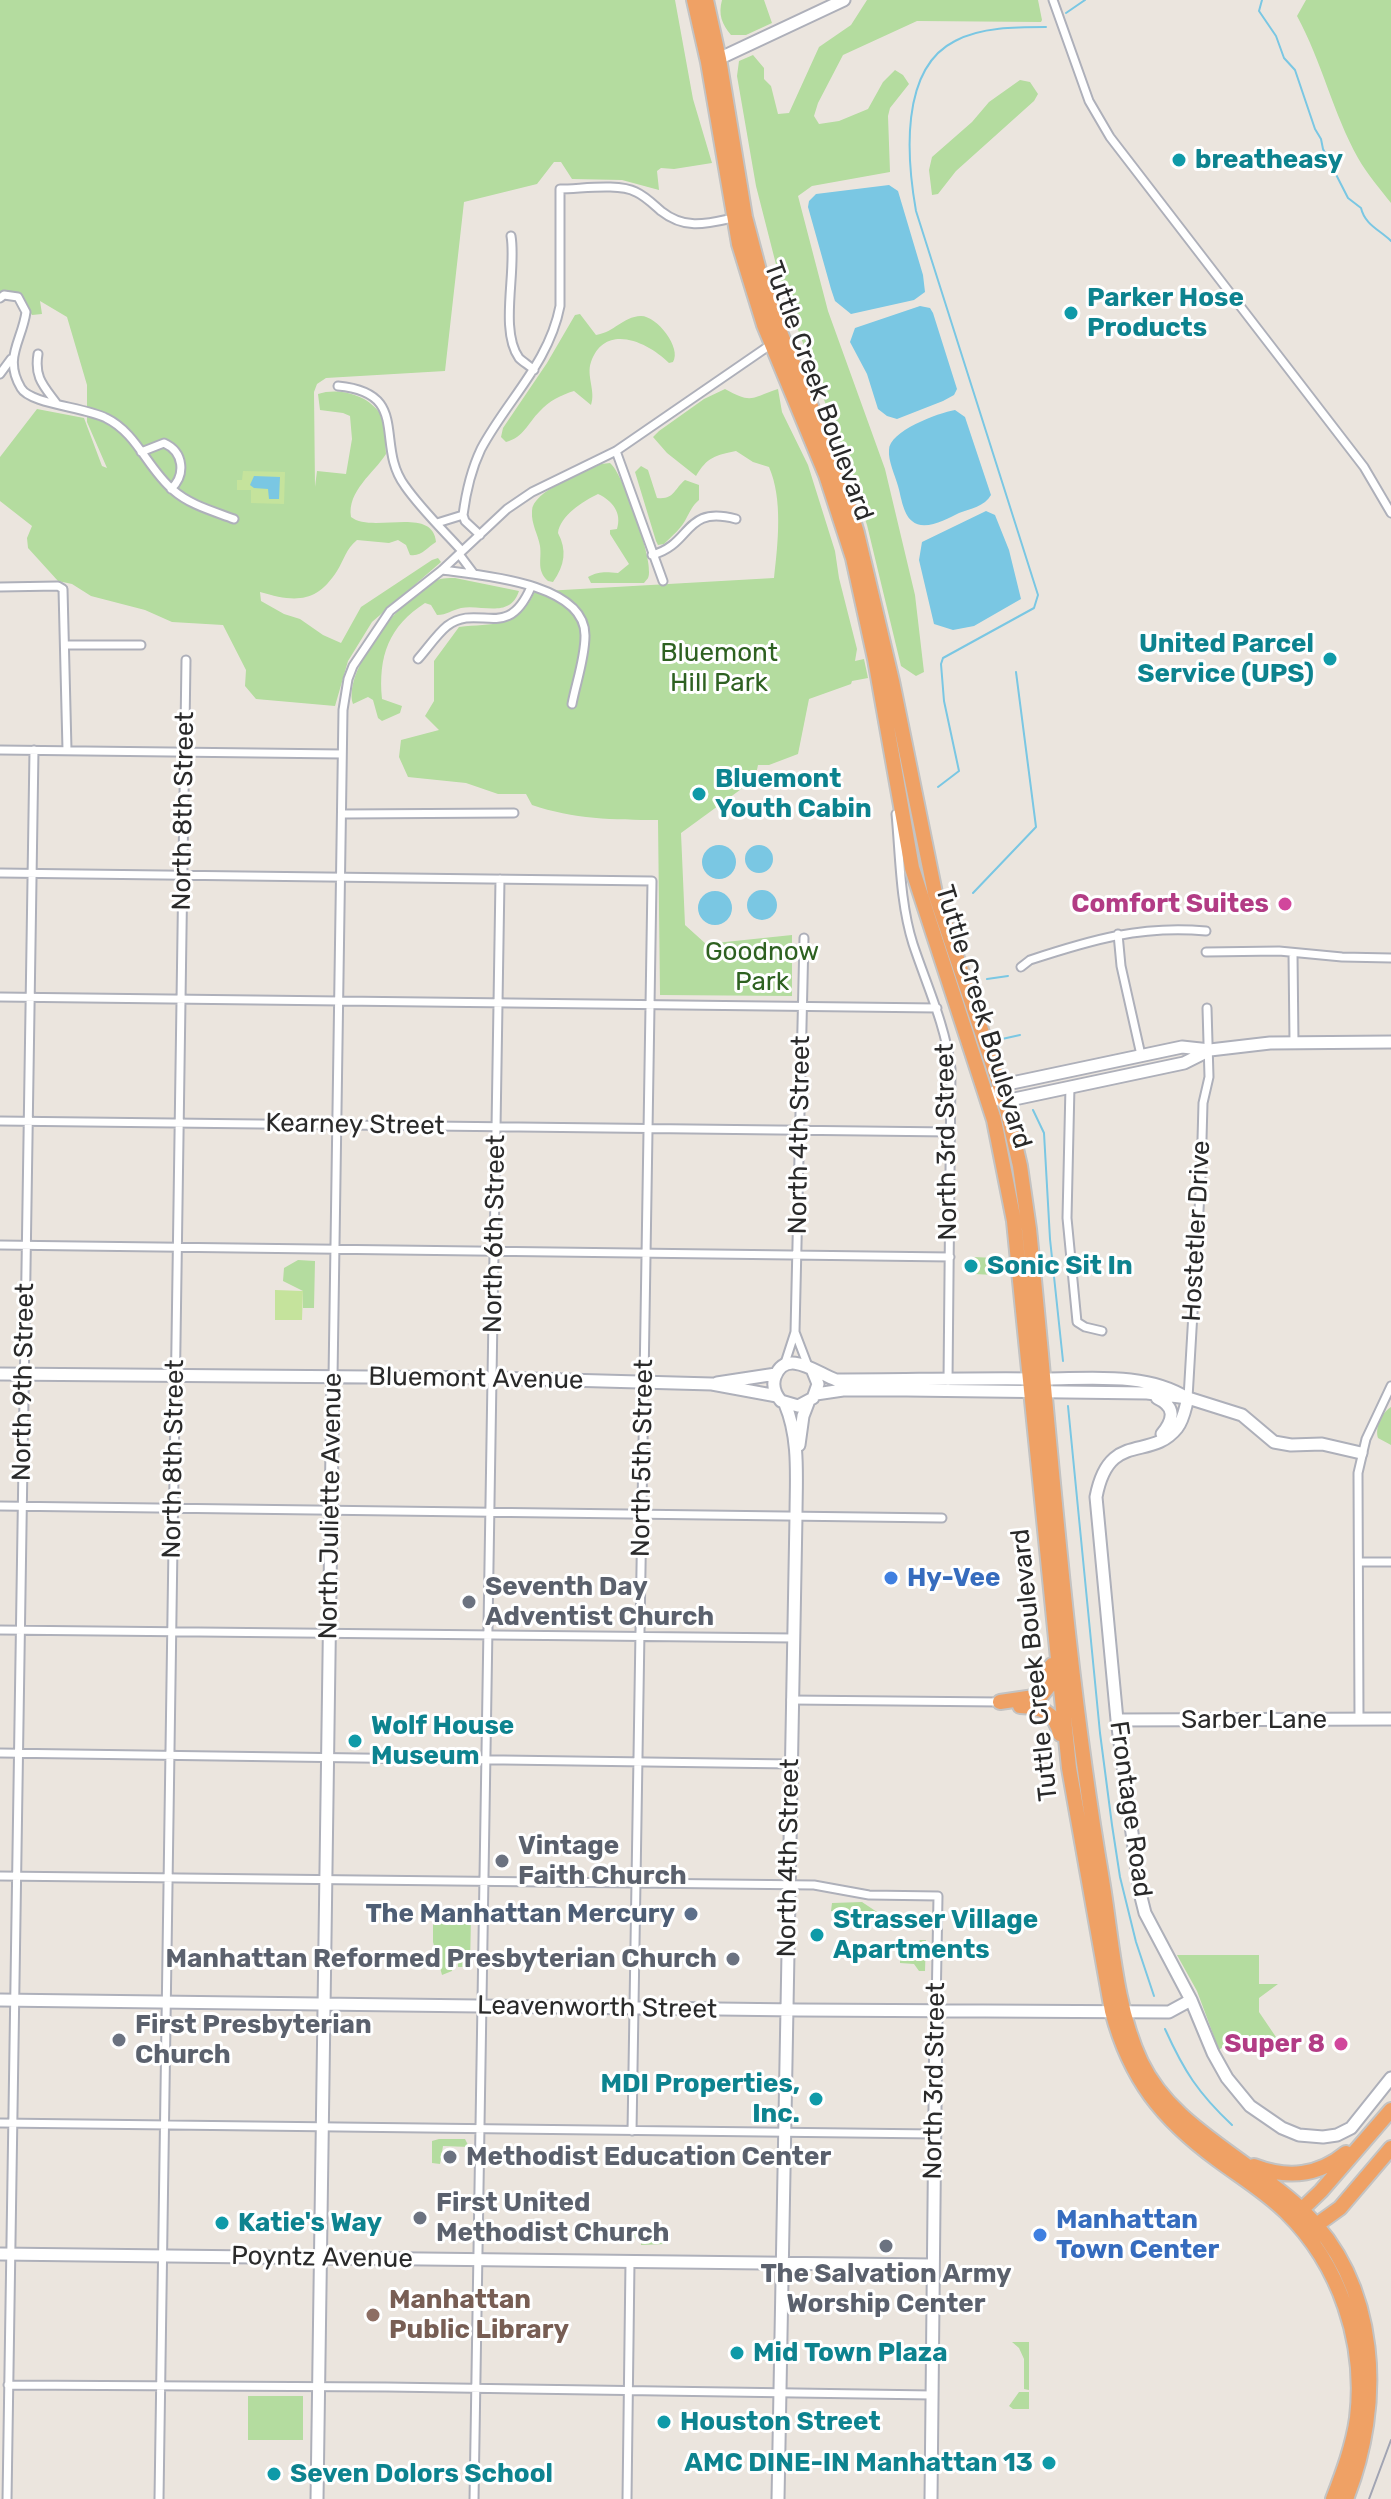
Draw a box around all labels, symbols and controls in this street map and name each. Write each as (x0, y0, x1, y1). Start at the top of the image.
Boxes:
place label: breatheasy (1195, 144, 1343, 176)
marker: breatheasy (1170, 151, 1188, 169)
street label: Tuttle Creek Boulevard (757, 257, 879, 525)
place label: Parker Hose Products (1087, 282, 1244, 344)
marker: Parker Hose Products (1062, 304, 1080, 322)
place label: United Parcel Service (UPS) (1137, 628, 1314, 690)
park label: Bluemont Hill Park (660, 637, 778, 698)
marker: United Parcel Service (UPS) (1321, 650, 1339, 668)
street label: North 8th Street (167, 711, 201, 911)
place label: Bluemont Youth Cabin (715, 763, 872, 824)
marker: Bluemont Youth Cabin (690, 785, 708, 803)
street label: Tuttle Creek Boulevard (928, 882, 1038, 1152)
place label: Comfort Suites (1071, 888, 1269, 920)
marker: Comfort Suites (1276, 895, 1294, 913)
park label: Goodnow Park (705, 936, 819, 998)
street label: North 4th Street (783, 1035, 817, 1235)
street label: North 3rd Street (930, 1043, 964, 1241)
street label: Kearney Street (265, 1108, 445, 1142)
street label: North 6th Street (478, 1135, 512, 1333)
street label: Hostetler Drive (1177, 1140, 1217, 1322)
place label: Sonic Sit In (987, 1250, 1133, 1282)
marker: Sonic Sit In (962, 1257, 980, 1275)
street label: North 9th Street (7, 1283, 41, 1481)
street label: North 8th Street (157, 1359, 191, 1559)
street label: North 5th Street (626, 1359, 660, 1557)
street label: Bluemont Avenue (368, 1362, 584, 1396)
street label: North Juliette Avenue (313, 1372, 349, 1640)
street label: Tuttle Creek Boulevard (1005, 1527, 1065, 1803)
place label: Hy-Vee (907, 1562, 1000, 1594)
marker: Hy-Vee (882, 1569, 900, 1587)
place label: Seventh Day Adventist Church (485, 1571, 714, 1632)
marker: Seventh Day Adventist Church (460, 1593, 478, 1611)
street label: Sarber Lane (1181, 1704, 1327, 1736)
place label: Wolf House Museum (371, 1710, 514, 1772)
street label: Frontage Road (1102, 1719, 1158, 1899)
marker: Wolf House Museum (346, 1732, 364, 1750)
street label: North 4th Street (772, 1758, 806, 1958)
place label: Vintage Faith Church (518, 1830, 687, 1892)
marker: Vintage Faith Church (493, 1852, 511, 1870)
place label: The Manhattan Mercury (366, 1898, 675, 1930)
place label: Strasser Village Apartments (833, 1904, 1038, 1966)
marker: The Manhattan Mercury (682, 1905, 700, 1923)
marker: Strasser Village Apartments (808, 1926, 826, 1944)
place label: Manhattan Reformed Presbyterian Church (165, 1943, 717, 1975)
marker: Manhattan Reformed Presbyterian Church (724, 1950, 742, 1968)
street label: North 3rd Street (918, 1982, 952, 2180)
street label: Leavenworth Street (477, 1990, 717, 2026)
place label: First Presbyterian Church (135, 2009, 372, 2070)
place label: Super 8 (1224, 2028, 1325, 2060)
marker: First Presbyterian Church (110, 2031, 128, 2049)
marker: Super 8 (1332, 2035, 1350, 2053)
place label: MDI Properties, Inc. (600, 2068, 800, 2130)
marker: MDI Properties, Inc. (807, 2090, 825, 2108)
place label: Methodist Education Center (466, 2141, 831, 2173)
marker: Methodist Education Center (441, 2148, 459, 2166)
place label: First United Methodist Church (436, 2187, 669, 2248)
place label: Manhattan Town Center (1056, 2204, 1219, 2266)
place label: Katie's Way (238, 2207, 382, 2239)
marker: First United Methodist Church (411, 2209, 429, 2227)
marker: Katie's Way (213, 2214, 231, 2232)
marker: Manhattan Town Center (1031, 2226, 1049, 2244)
marker: The Salvation Army Worship Center (877, 2237, 895, 2255)
street label: Poyntz Avenue (231, 2241, 413, 2275)
place label: The Salvation Army Worship Center (761, 2258, 1011, 2320)
place label: Manhattan Public Library (389, 2284, 569, 2346)
marker: Manhattan Public Library (364, 2306, 382, 2324)
place label: Mid Town Plaza (753, 2337, 948, 2369)
marker: Mid Town Plaza (728, 2344, 746, 2362)
place label: Houston Street (680, 2406, 881, 2438)
marker: Houston Street (655, 2413, 673, 2431)
place label: AMC DINE-IN Manhattan 13 (684, 2447, 1033, 2479)
marker: AMC DINE-IN Manhattan 13 (1040, 2454, 1058, 2472)
place label: Seven Dolors School (290, 2458, 553, 2490)
marker: Seven Dolors School (265, 2465, 283, 2483)

